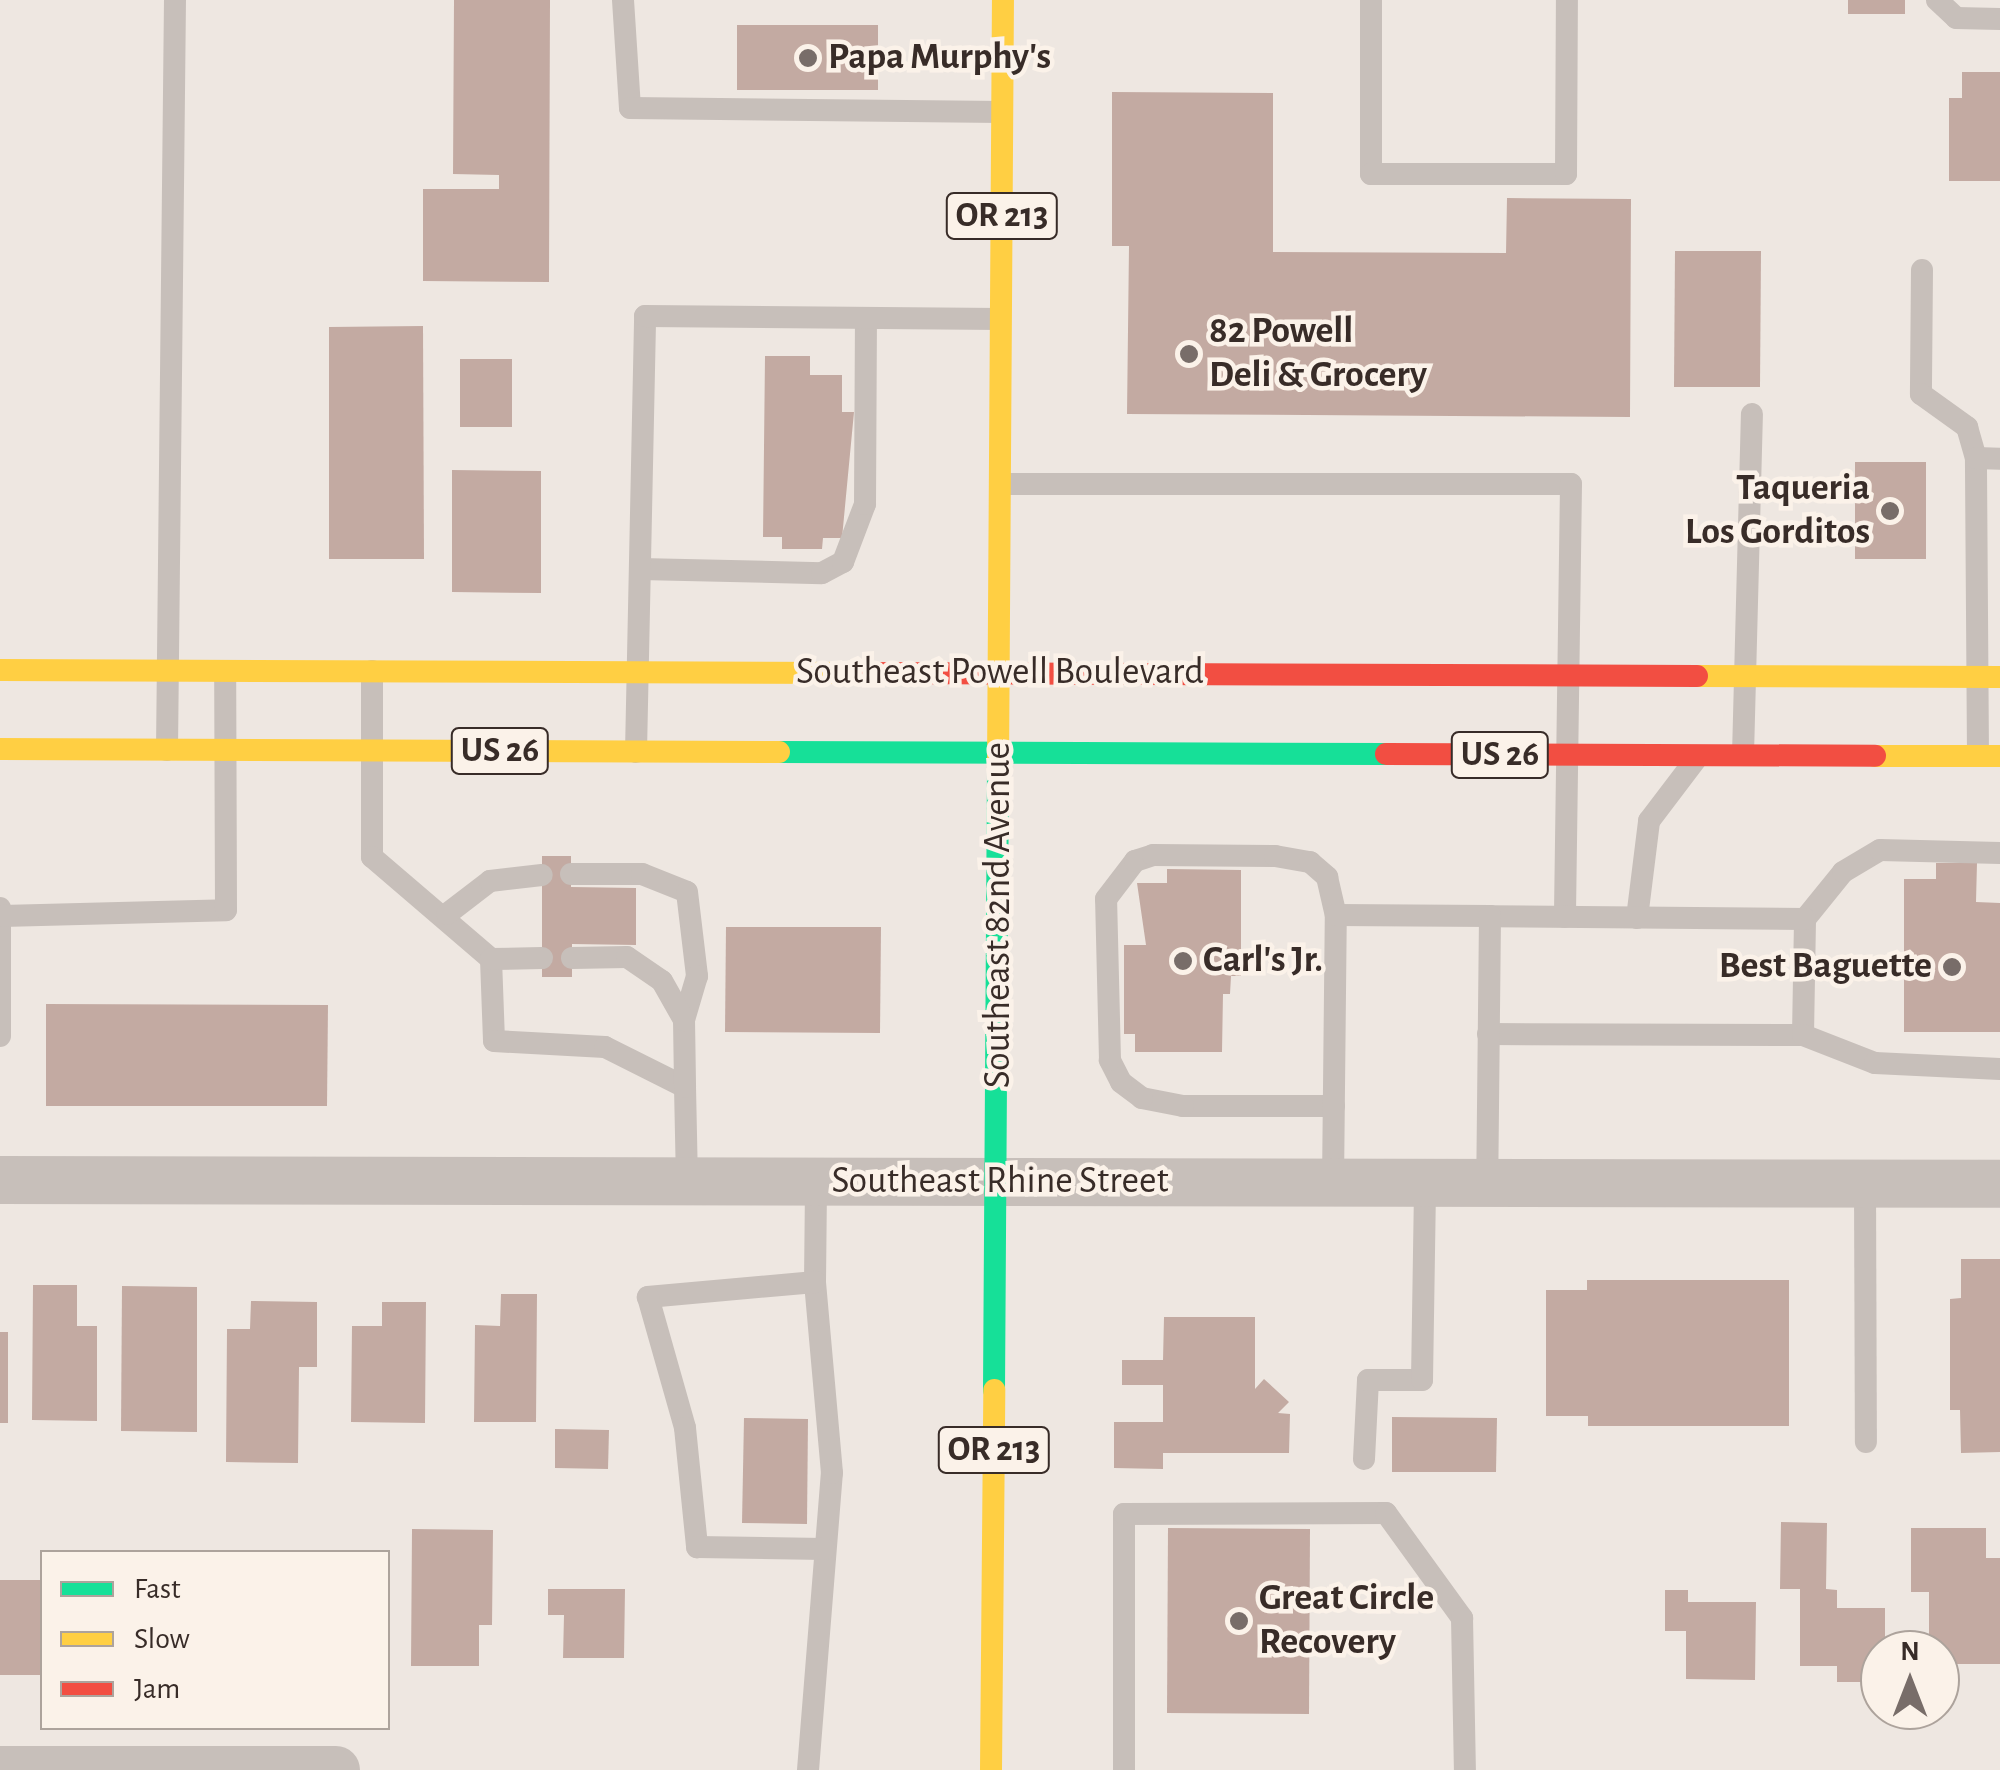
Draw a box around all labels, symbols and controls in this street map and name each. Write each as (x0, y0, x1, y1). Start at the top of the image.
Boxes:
place label: Papa Murphy's (828, 35, 1051, 81)
marker: Papa Murphy's (797, 47, 819, 69)
road number: OR 213 (944, 186, 1060, 246)
place label: 82 Powell Deli & Grocery (1209, 309, 1427, 398)
marker: 82 Powell Deli & Grocery (1178, 343, 1200, 365)
place label: Taqueria Los Gorditos (1685, 466, 1870, 556)
marker: Taqueria Los Gorditos (1879, 500, 1901, 522)
street label: Southeast Powell Boulevard (796, 650, 1204, 696)
road number: US 26 (450, 721, 550, 781)
road number: US 26 (1450, 725, 1550, 785)
street label: Southeast 82nd Avenue (976, 742, 1022, 1088)
place label: Carl's Jr. (1203, 938, 1323, 984)
place label: Best Baguette (1719, 944, 1932, 990)
marker: Carl's Jr. (1172, 950, 1194, 972)
marker: Best Baguette (1941, 956, 1963, 978)
street label: Southeast Rhine Street (831, 1159, 1169, 1205)
road number: OR 213 (936, 1420, 1052, 1480)
legend (40, 1550, 390, 1730)
text: Fast (134, 1574, 181, 1604)
place label: Great Circle Recovery (1259, 1576, 1434, 1666)
marker: Great Circle Recovery (1228, 1610, 1250, 1632)
text: Slow (134, 1624, 190, 1654)
north arrow (1860, 1630, 1960, 1730)
text: N (1900, 1638, 1920, 1666)
text: Jam (134, 1674, 180, 1704)

